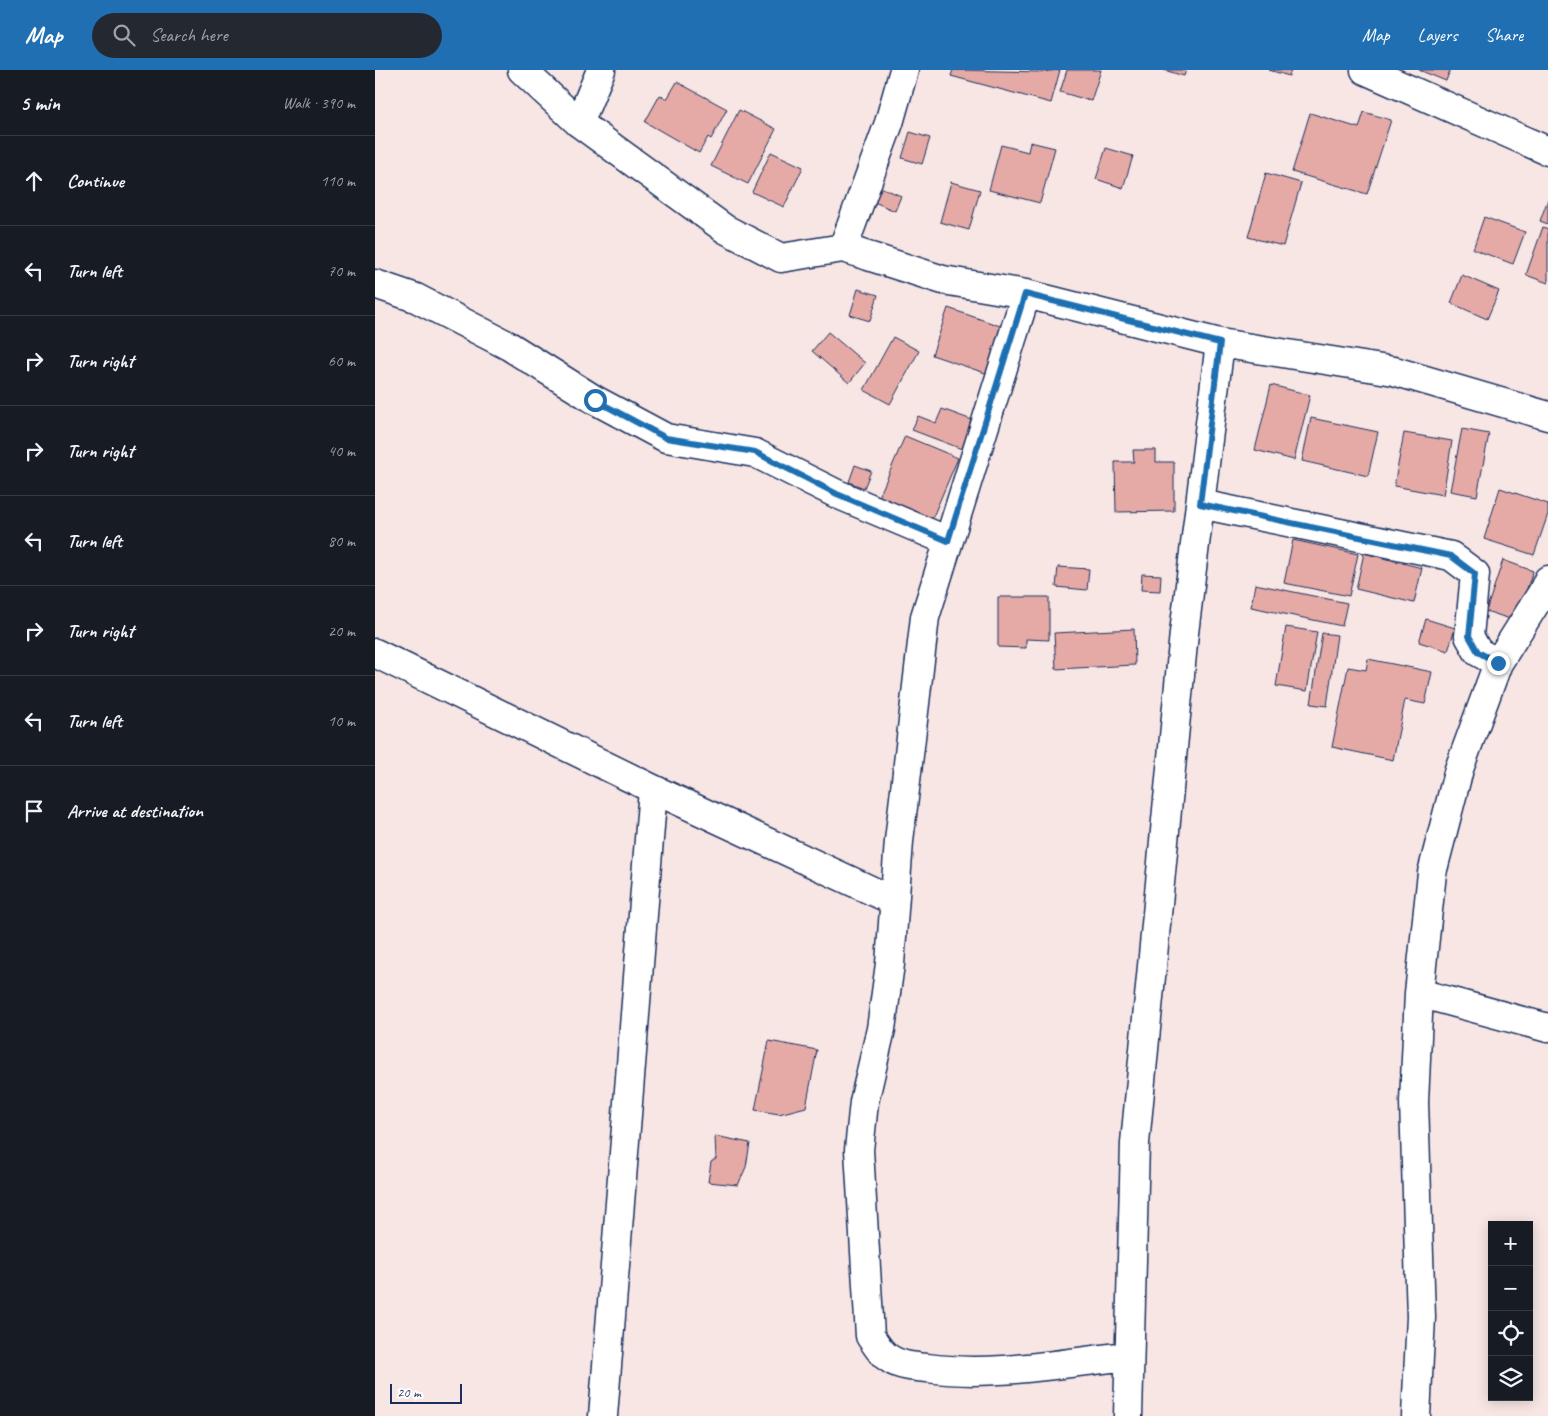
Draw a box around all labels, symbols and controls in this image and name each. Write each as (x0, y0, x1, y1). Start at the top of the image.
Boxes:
search box (92, 13, 442, 58)
text: Map (25, 20, 62, 50)
icon: search (110, 21, 138, 49)
text: Search here (150, 23, 228, 47)
text: Map (1362, 24, 1390, 46)
text: Layers (1418, 24, 1457, 46)
text: Share (1485, 24, 1523, 46)
text: 5 min (20, 90, 60, 116)
text: Walk · 390 m (283, 93, 355, 113)
icon: ahead (20, 167, 48, 195)
text: Continue (67, 169, 124, 193)
text: 110 m (321, 171, 355, 191)
icon: left (20, 257, 48, 285)
text: Turn left (67, 259, 122, 283)
text: 70 m (328, 261, 355, 281)
icon: right (20, 347, 48, 375)
text: Turn right (67, 349, 134, 373)
text: 60 m (328, 351, 355, 371)
route start (584, 389, 607, 412)
icon: right (20, 437, 48, 465)
text: Turn right (67, 439, 134, 463)
text: 40 m (328, 441, 355, 461)
icon: left (20, 527, 48, 555)
text: Turn left (67, 529, 122, 553)
text: 80 m (328, 531, 355, 551)
icon: right (20, 617, 48, 645)
text: Turn right (67, 619, 134, 643)
text: 20 m (328, 621, 355, 641)
route end (1487, 652, 1510, 675)
icon: left (20, 707, 48, 735)
text: Turn left (67, 709, 122, 733)
text: 10 m (328, 711, 355, 731)
icon: arrive (20, 797, 48, 825)
text: Arrive at destination (67, 799, 203, 823)
map controls (1488, 1221, 1533, 1401)
button: + (1488, 1221, 1533, 1266)
button: − (1488, 1266, 1533, 1311)
button: locate (1488, 1311, 1533, 1356)
button: layers (1488, 1356, 1533, 1401)
scale bar (390, 1381, 463, 1404)
text: 20 m (397, 1384, 421, 1401)

